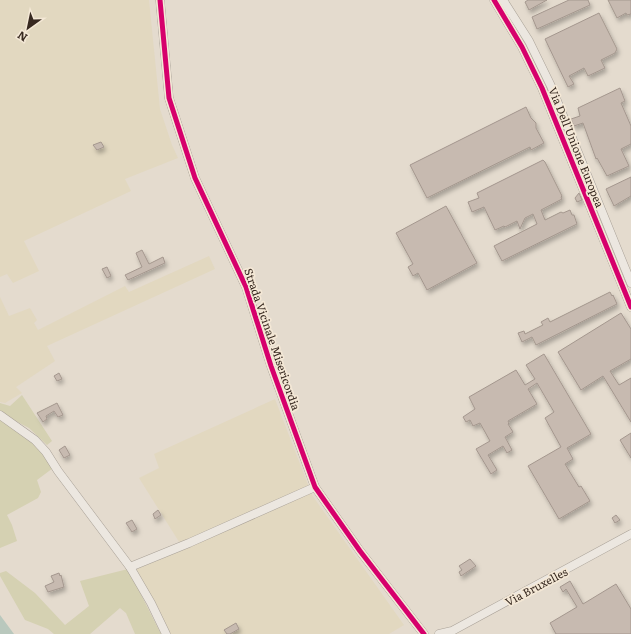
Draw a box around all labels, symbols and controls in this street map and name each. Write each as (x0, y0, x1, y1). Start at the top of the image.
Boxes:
north arrow (8, 8, 48, 48)
text: N (14, 28, 30, 46)
street label: Via Dell'Unione Europea (546, 84, 609, 210)
street label: Strada Vicinale Misericordia (241, 266, 305, 412)
street label: Via Bruxelles (502, 563, 570, 609)

